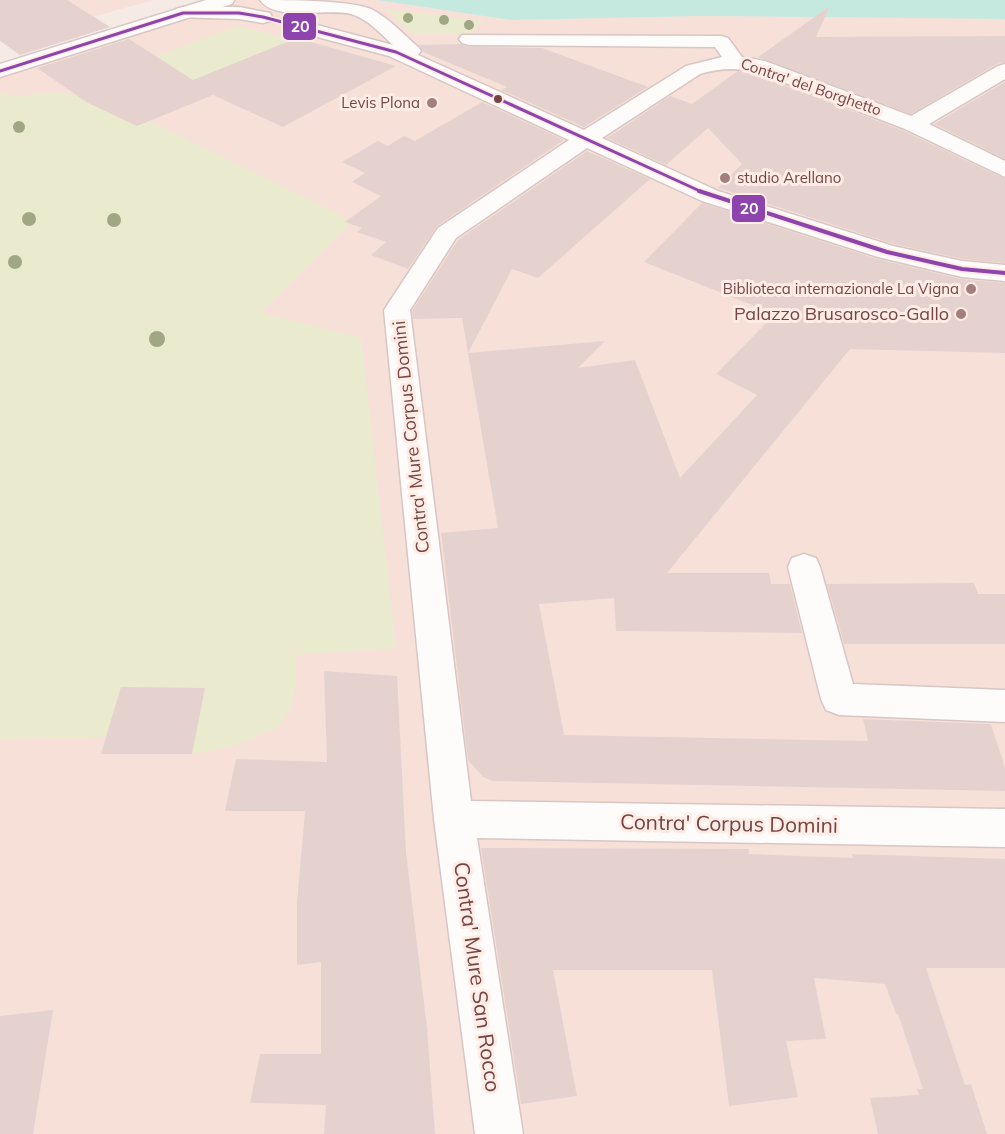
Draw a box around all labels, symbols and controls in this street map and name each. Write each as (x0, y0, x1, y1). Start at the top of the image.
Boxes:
line badge: 20 (282, 12, 317, 41)
text: 20 (290, 16, 310, 36)
street label: Contra' del Borghetto (738, 54, 884, 120)
place label: Levis Plona (341, 93, 420, 112)
unlabelled marker (492, 93, 504, 105)
marker: Levis Plona (425, 96, 439, 110)
place label: studio Arellano (737, 168, 841, 187)
marker: studio Arellano (718, 171, 732, 185)
line badge: 20 (731, 194, 766, 223)
text: 20 (739, 198, 759, 218)
place label: Biblioteca internazionale La Vigna (723, 279, 959, 298)
marker: Biblioteca internazionale La Vigna (964, 282, 978, 296)
place label: Palazzo Brusarosco-Gallo (734, 302, 949, 325)
marker: Palazzo Brusarosco-Gallo (954, 307, 968, 321)
street label: Contra' Mure Corpus Domini (387, 320, 434, 554)
street label: Contra' Corpus Domini (620, 808, 838, 838)
street label: Contra' Mure San Rocco (449, 860, 507, 1094)

